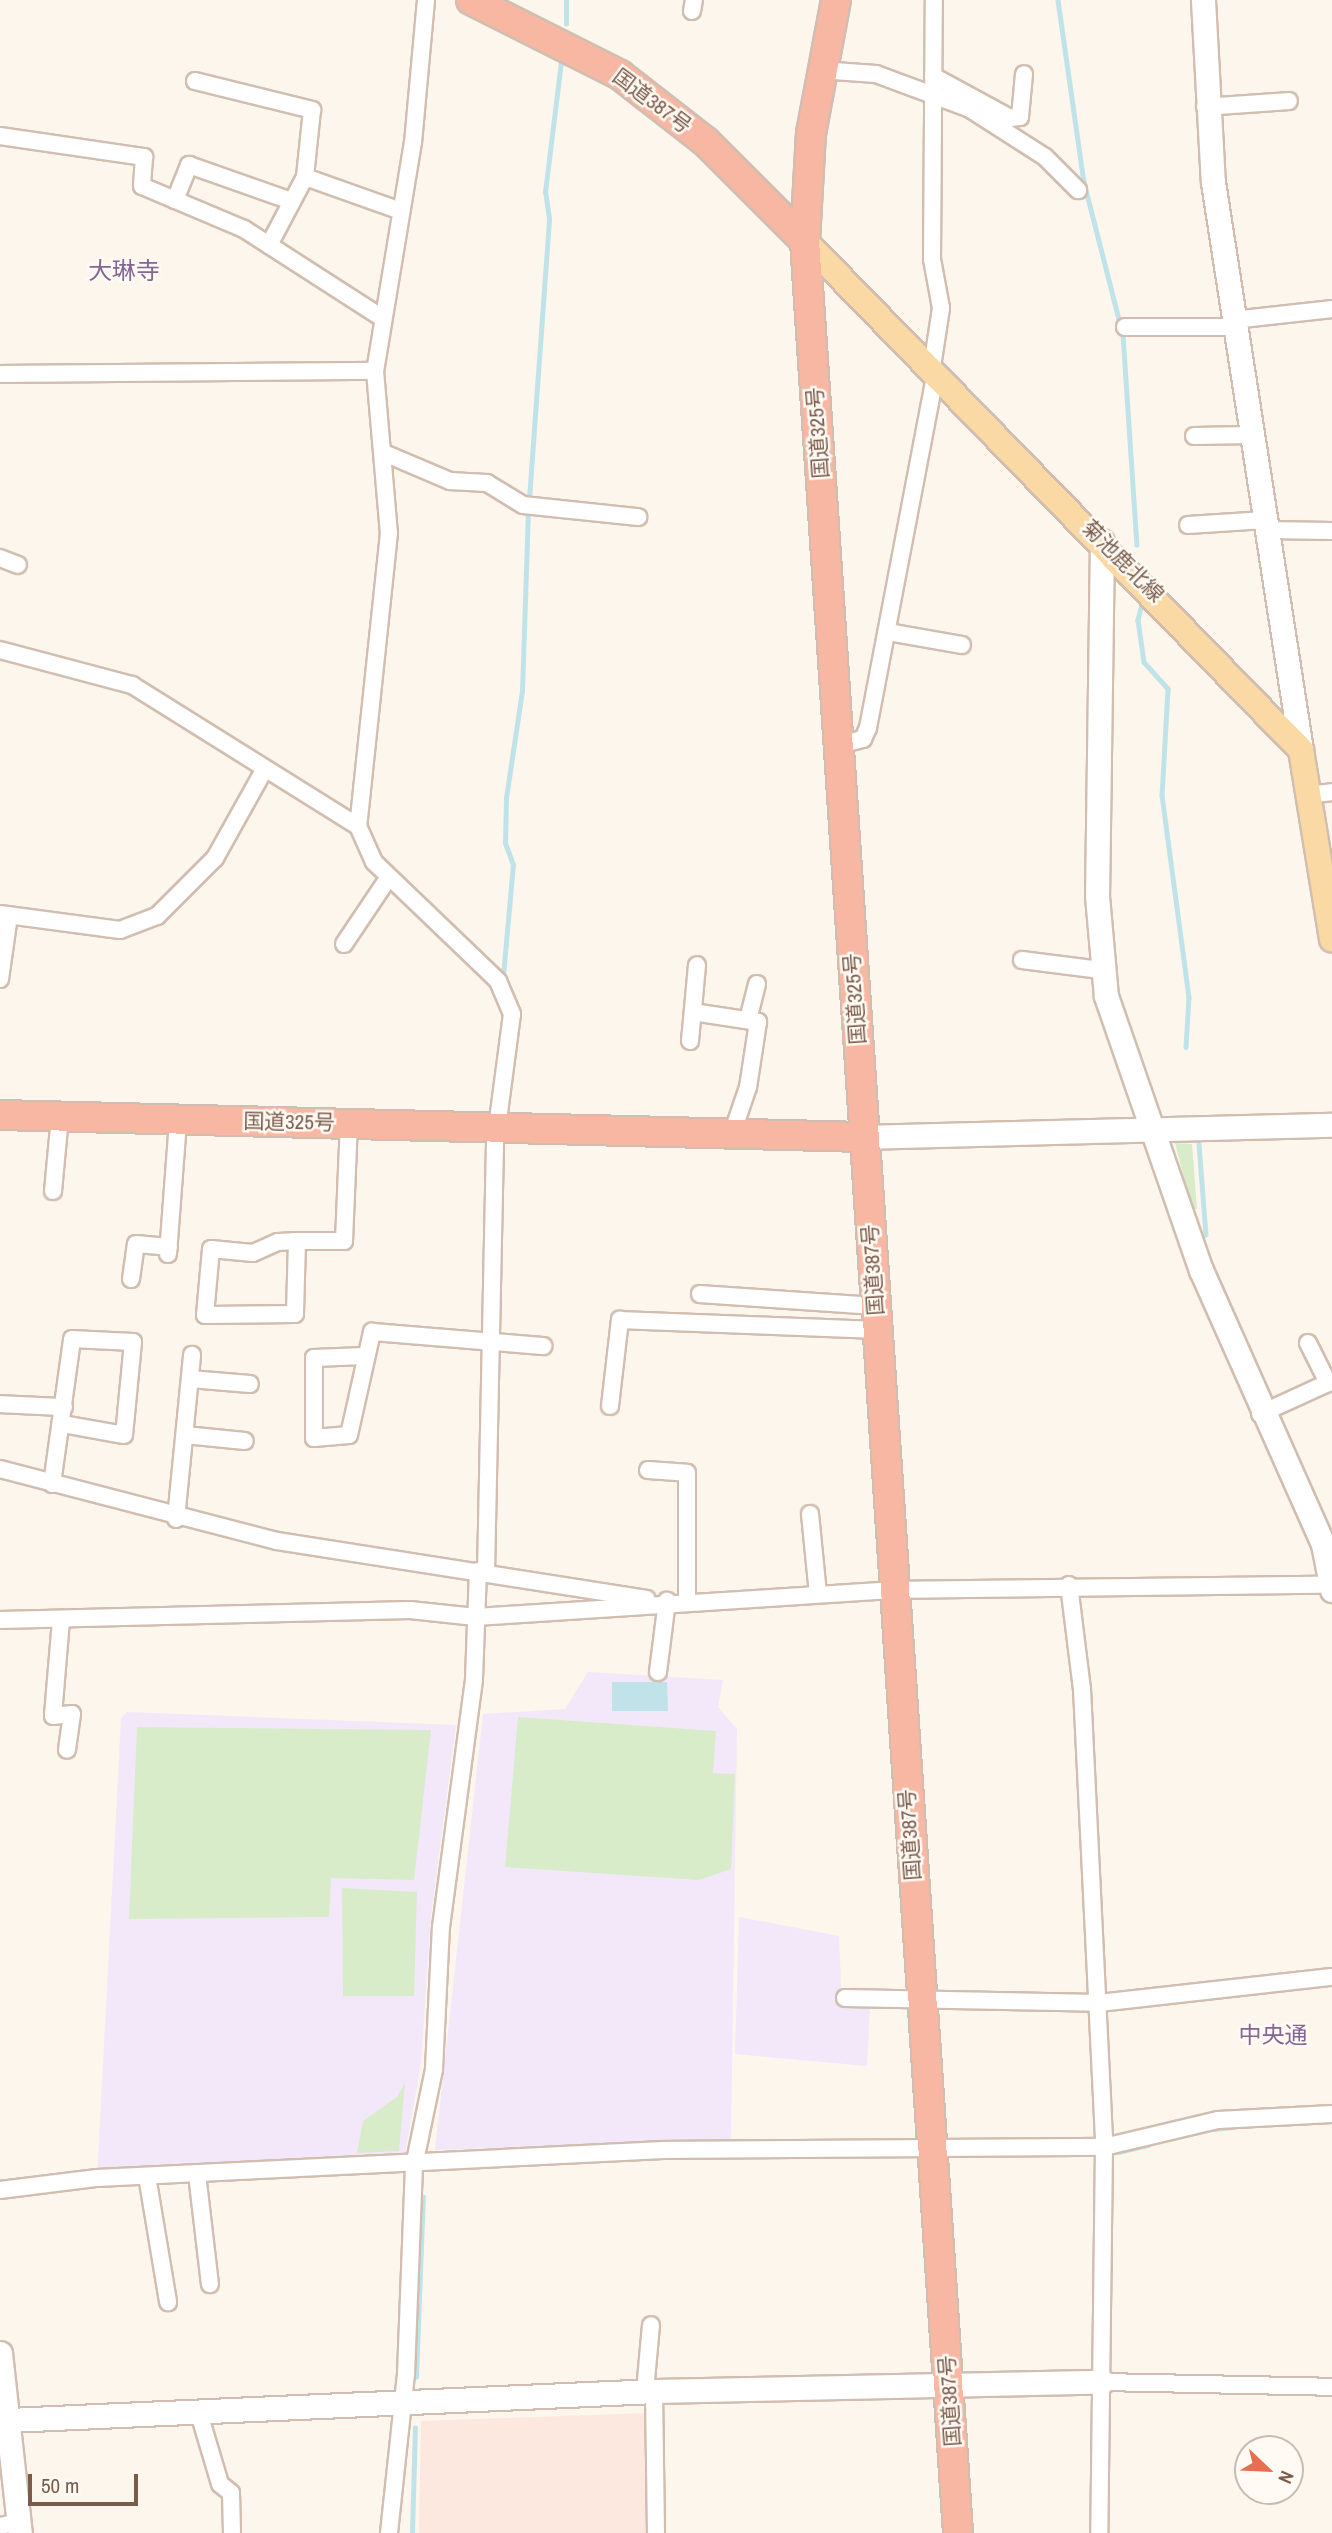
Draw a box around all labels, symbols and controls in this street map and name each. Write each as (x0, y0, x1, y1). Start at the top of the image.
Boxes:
street label: 国道387号 (608, 63, 696, 139)
district label: 大琳寺 (88, 257, 160, 285)
street label: 国道325号 (802, 386, 834, 480)
street label: 菊池鹿北線 (1077, 515, 1169, 607)
street label: 国道325号 (839, 952, 871, 1046)
street label: 国道325号 (243, 1109, 335, 1135)
street label: 国道387号 (857, 1223, 889, 1317)
street label: 国道387号 (894, 1788, 926, 1882)
district label: 中央通 (1239, 2021, 1307, 2049)
street label: 国道387号 (934, 2354, 966, 2448)
north arrow (1234, 2435, 1304, 2505)
scale bar (32, 2460, 142, 2504)
text: N (1272, 2467, 1301, 2488)
text: 50 m (41, 2471, 79, 2500)

